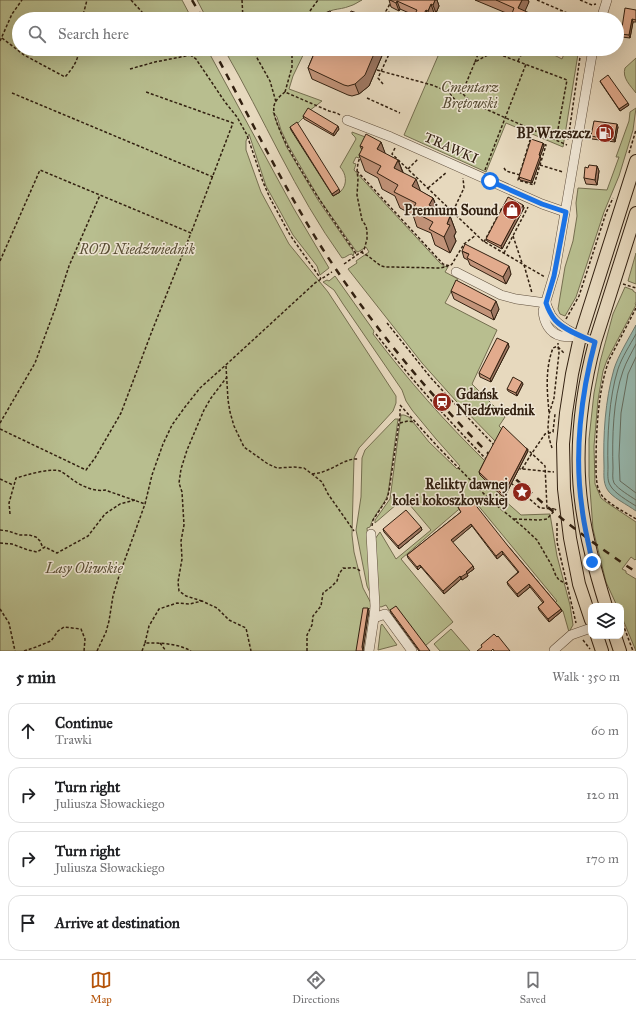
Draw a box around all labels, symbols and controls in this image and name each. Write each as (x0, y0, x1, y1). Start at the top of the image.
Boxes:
search box (12, 12, 624, 56)
icon: search (26, 23, 48, 45)
text: Search here (58, 25, 129, 43)
park label: Cmentarz Brętowski (441, 79, 499, 112)
fuel station icon: BP Wrzeszcz (594, 122, 616, 144)
place label: BP Wrzeszcz (517, 125, 592, 142)
street label: TRAWKI (421, 129, 481, 167)
route start (481, 172, 499, 190)
shop icon: Premium Sound (501, 199, 523, 221)
place label: Premium Sound (404, 202, 499, 219)
park label: ROD Niedźwiednik (78, 241, 196, 258)
place label: Gdańsk Niedźwiednik (456, 386, 535, 419)
station icon: Gdańsk Niedźwiednik (431, 391, 453, 413)
place label: Relikty dawnej kolei kokoszkowskiej (392, 476, 508, 510)
place icon: Relikty dawnej kolei kokoszkowskiej (511, 481, 533, 503)
route end (583, 553, 601, 571)
park label: Lasy Oliwskie (44, 560, 123, 577)
map controls (588, 603, 624, 639)
button: layers (588, 603, 624, 639)
text: 5 min (16, 667, 56, 688)
text: Walk · 350 m (552, 669, 620, 685)
text: Continue (55, 714, 113, 732)
icon: ahead (17, 720, 39, 742)
text: 60 m (591, 723, 619, 739)
text: Trawki (55, 732, 92, 748)
text: Turn right (55, 778, 120, 796)
icon: right (17, 784, 39, 806)
text: 120 m (586, 787, 619, 803)
text: Juliusza Słowackiego (55, 796, 165, 812)
text: Turn right (55, 842, 120, 860)
icon: right (17, 848, 39, 870)
text: 170 m (586, 851, 619, 867)
text: Juliusza Słowackiego (55, 860, 165, 876)
icon: arrive (17, 912, 39, 934)
text: Arrive at destination (55, 914, 180, 932)
tab: Map (90, 969, 112, 1006)
tab: Directions (292, 969, 340, 1006)
tab: Saved (520, 969, 546, 1006)

